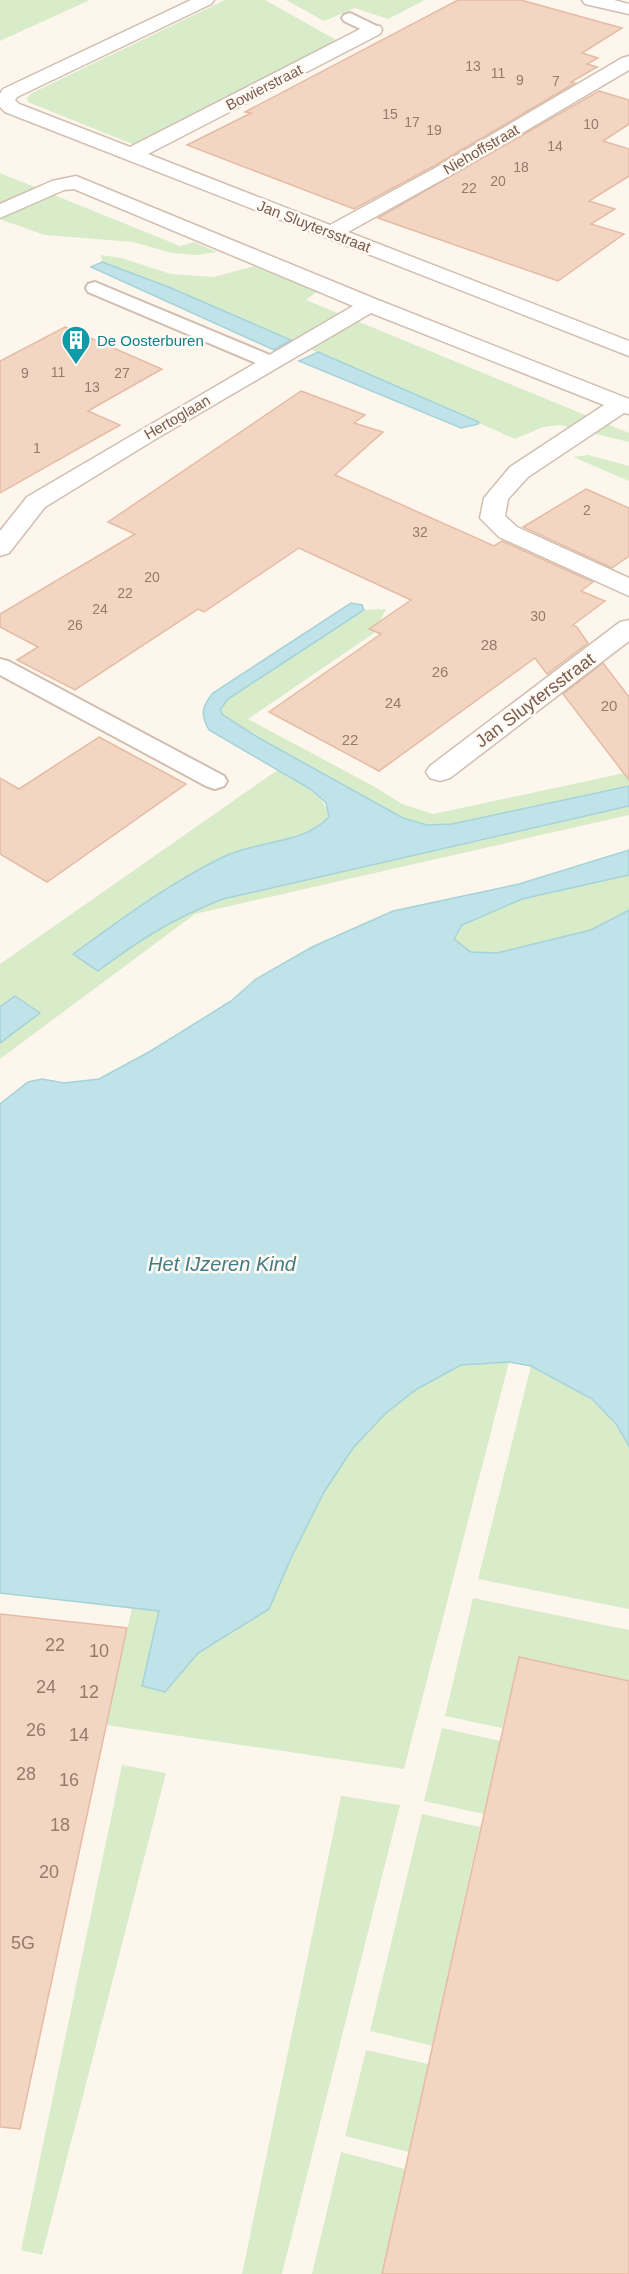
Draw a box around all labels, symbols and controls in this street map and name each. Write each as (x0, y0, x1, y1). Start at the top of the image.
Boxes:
house number: 13 (465, 58, 481, 74)
street label: Bowierstraat (223, 60, 306, 113)
house number: 11 (491, 65, 505, 81)
house number: 9 (516, 72, 524, 88)
house number: 7 (552, 73, 560, 89)
house number: 15 (382, 106, 398, 122)
house number: 17 (404, 114, 420, 130)
house number: 10 (583, 116, 599, 132)
street label: Niehoffstraat (440, 120, 523, 178)
house number: 19 (426, 122, 442, 138)
house number: 14 (547, 138, 563, 154)
house number: 18 (513, 159, 529, 175)
house number: 20 (490, 173, 506, 189)
house number: 22 (461, 180, 477, 196)
street label: Jan Sluytersstraat (255, 197, 374, 256)
building icon: De Oosterburen (60, 324, 92, 366)
place label: De Oosterburen (97, 332, 204, 349)
house number: 11 (51, 364, 65, 380)
house number: 9 (21, 365, 29, 381)
house number: 27 (114, 365, 130, 381)
house number: 13 (84, 379, 100, 395)
street label: Hertoglaan (141, 391, 213, 443)
house number: 1 (33, 440, 41, 456)
house number: 2 (583, 502, 591, 518)
house number: 32 (412, 524, 428, 540)
house number: 20 (144, 569, 160, 585)
house number: 22 (117, 585, 133, 601)
house number: 24 (92, 601, 108, 617)
house number: 30 (530, 608, 546, 624)
house number: 26 (67, 617, 83, 633)
house number: 28 (481, 636, 497, 653)
street label: Jan Sluytersstraat (471, 649, 599, 751)
house number: 26 (432, 663, 448, 680)
house number: 24 (385, 694, 401, 711)
house number: 20 (601, 697, 617, 714)
house number: 22 (342, 731, 358, 748)
water label: Het IJzeren Kind (148, 1253, 297, 1275)
house number: 22 (45, 1635, 65, 1655)
house number: 10 (89, 1641, 109, 1661)
house number: 24 (36, 1677, 56, 1697)
house number: 12 (79, 1682, 99, 1702)
house number: 26 (26, 1720, 46, 1740)
house number: 14 (69, 1725, 89, 1745)
house number: 28 (16, 1764, 36, 1784)
house number: 16 (59, 1770, 79, 1790)
house number: 18 (50, 1815, 70, 1835)
house number: 20 (39, 1862, 59, 1882)
house number: 5G (11, 1933, 35, 1953)

